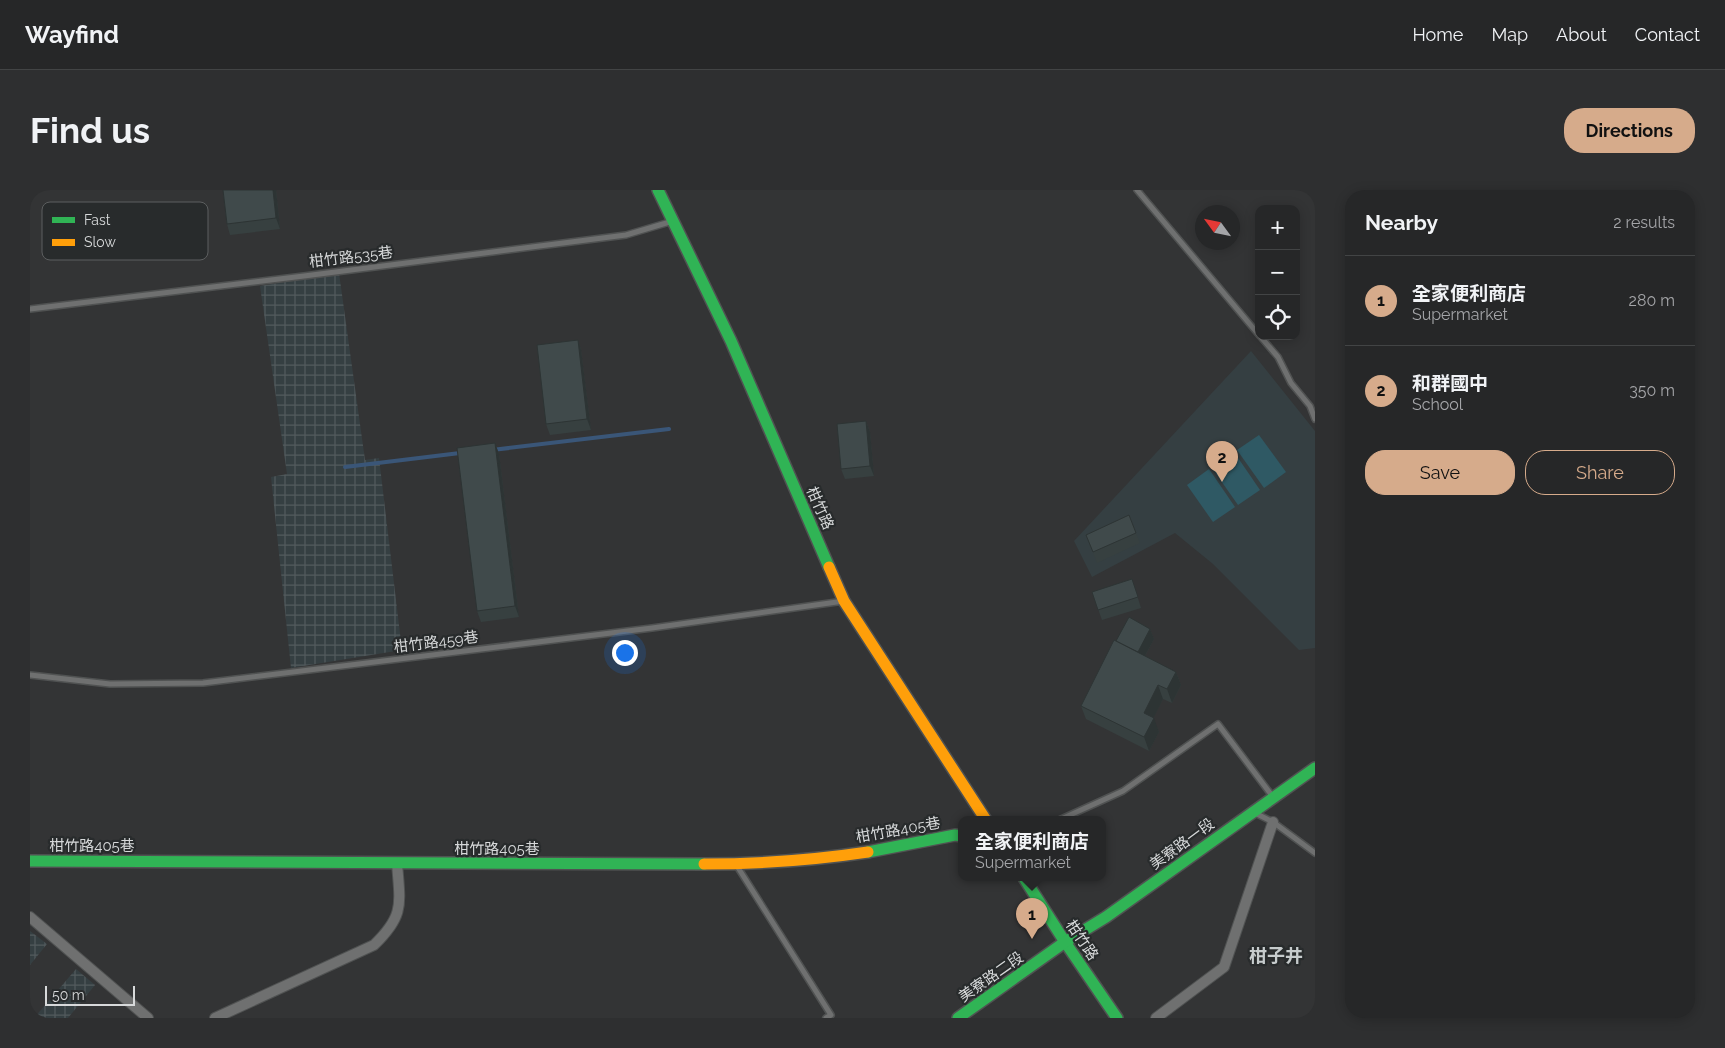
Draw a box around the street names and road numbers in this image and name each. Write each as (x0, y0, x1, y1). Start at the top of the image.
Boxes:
street label: 柑竹路535巷 (308, 243, 394, 271)
street label: 柑竹路 (803, 484, 837, 532)
street label: 柑竹路459巷 (393, 628, 479, 656)
street label: 柑竹路405巷 (854, 814, 942, 846)
street label: 美寮路一段 (1146, 815, 1218, 873)
street label: 柑竹路405巷 (49, 837, 135, 855)
street label: 柑竹路405巷 (454, 840, 540, 858)
street label: 柑竹路 (1062, 916, 1102, 964)
street label: 美寮路二段 (955, 948, 1027, 1006)

